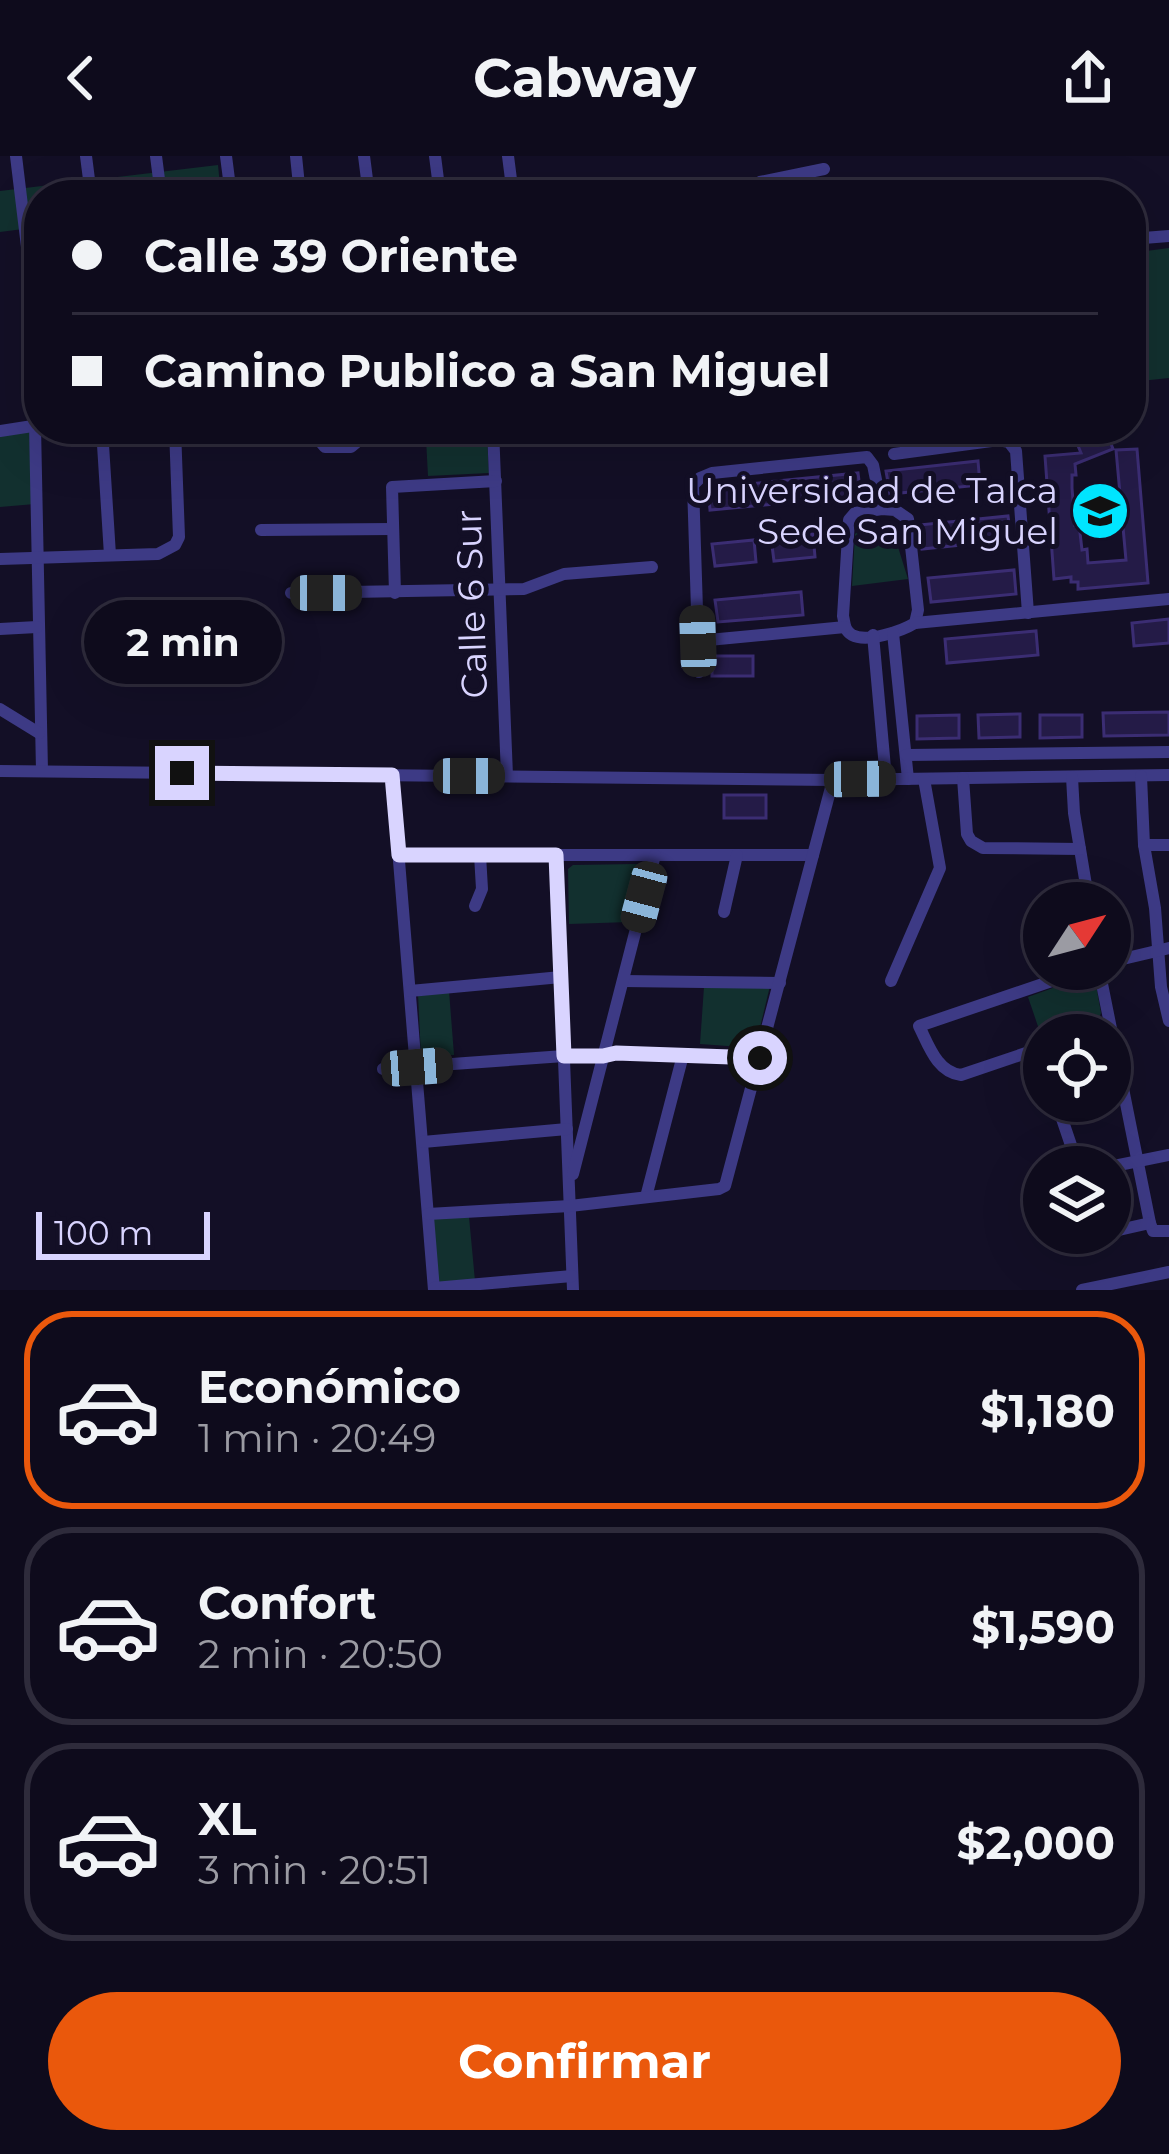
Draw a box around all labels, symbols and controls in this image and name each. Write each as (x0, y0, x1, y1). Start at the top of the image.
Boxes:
icon: back (48, 45, 114, 111)
text: Cabway (473, 45, 696, 111)
icon: share (1055, 45, 1121, 111)
text: Calle 39 Oriente (144, 228, 518, 283)
text: Camino Publico a San Miguel (144, 343, 831, 398)
place label: Universidad de Talca Sede San Miguel (686, 468, 1058, 553)
school or university icon: Universidad de Talca Sede San Miguel (1069, 480, 1131, 542)
street label: Calle 6 Sur (446, 509, 496, 699)
car (290, 575, 362, 611)
callout: 2 min (83, 599, 281, 683)
car (679, 604, 717, 678)
text: 2 min (126, 618, 240, 666)
route end (155, 746, 209, 800)
car (433, 758, 505, 794)
car (824, 760, 896, 798)
car (617, 858, 671, 936)
north arrow (1023, 882, 1131, 990)
map controls (1023, 882, 1131, 1254)
button: locate (1023, 1014, 1131, 1122)
route start (733, 1031, 787, 1085)
car (380, 1047, 454, 1087)
button: layers (1023, 1146, 1131, 1254)
scale bar (36, 1206, 210, 1259)
text: 100 m (54, 1213, 153, 1253)
icon: car (54, 1356, 162, 1464)
text: Económico (198, 1359, 461, 1414)
text: $1,180 (980, 1383, 1115, 1438)
text: 1 min · 20:49 (198, 1414, 436, 1462)
icon: car (54, 1572, 162, 1680)
text: Confort (198, 1575, 377, 1630)
text: $1,590 (971, 1599, 1115, 1654)
text: 2 min · 20:50 (198, 1630, 443, 1678)
icon: car (54, 1788, 162, 1896)
text: XL (198, 1791, 256, 1846)
text: $2,000 (956, 1815, 1115, 1870)
text: 3 min · 20:51 (198, 1846, 431, 1894)
button: Confirmar (48, 1992, 1121, 2130)

